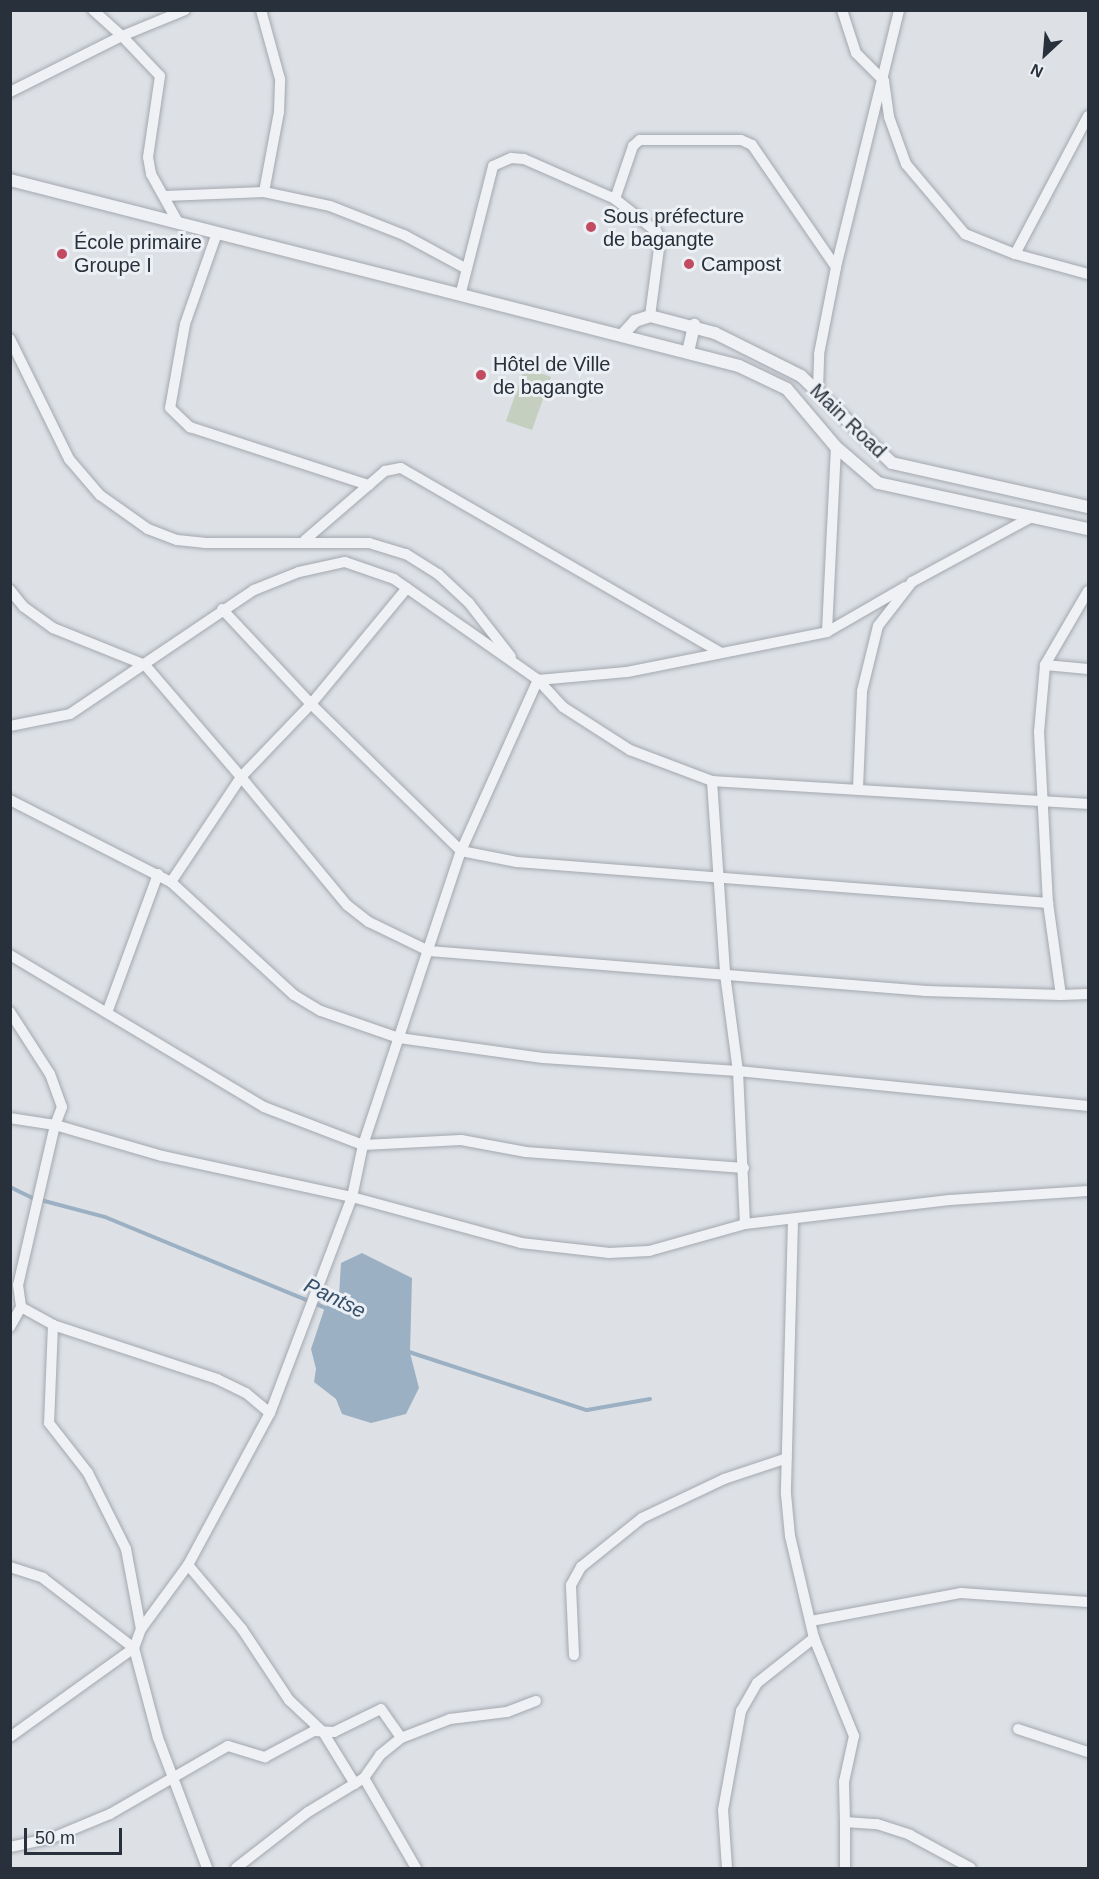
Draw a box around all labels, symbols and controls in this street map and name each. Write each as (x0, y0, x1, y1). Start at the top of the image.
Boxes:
north arrow (1015, 24, 1075, 84)
text: N (1028, 60, 1046, 81)
place label: Sous préfecture de bagangte (603, 204, 744, 251)
marker: Sous préfecture de bagangte (584, 220, 598, 234)
place label: École primaire Groupe I (74, 231, 202, 278)
marker: École primaire Groupe I (55, 247, 69, 261)
place label: Campost (701, 252, 781, 276)
marker: Campost (682, 257, 696, 271)
place label: Hôtel de Ville de bagangte (493, 352, 610, 399)
marker: Hôtel de Ville de bagangte (474, 368, 488, 382)
street label: Main Road (805, 379, 891, 463)
water label: Pantse (300, 1272, 370, 1324)
scale bar (27, 1816, 124, 1854)
text: 50 m (35, 1828, 75, 1848)

